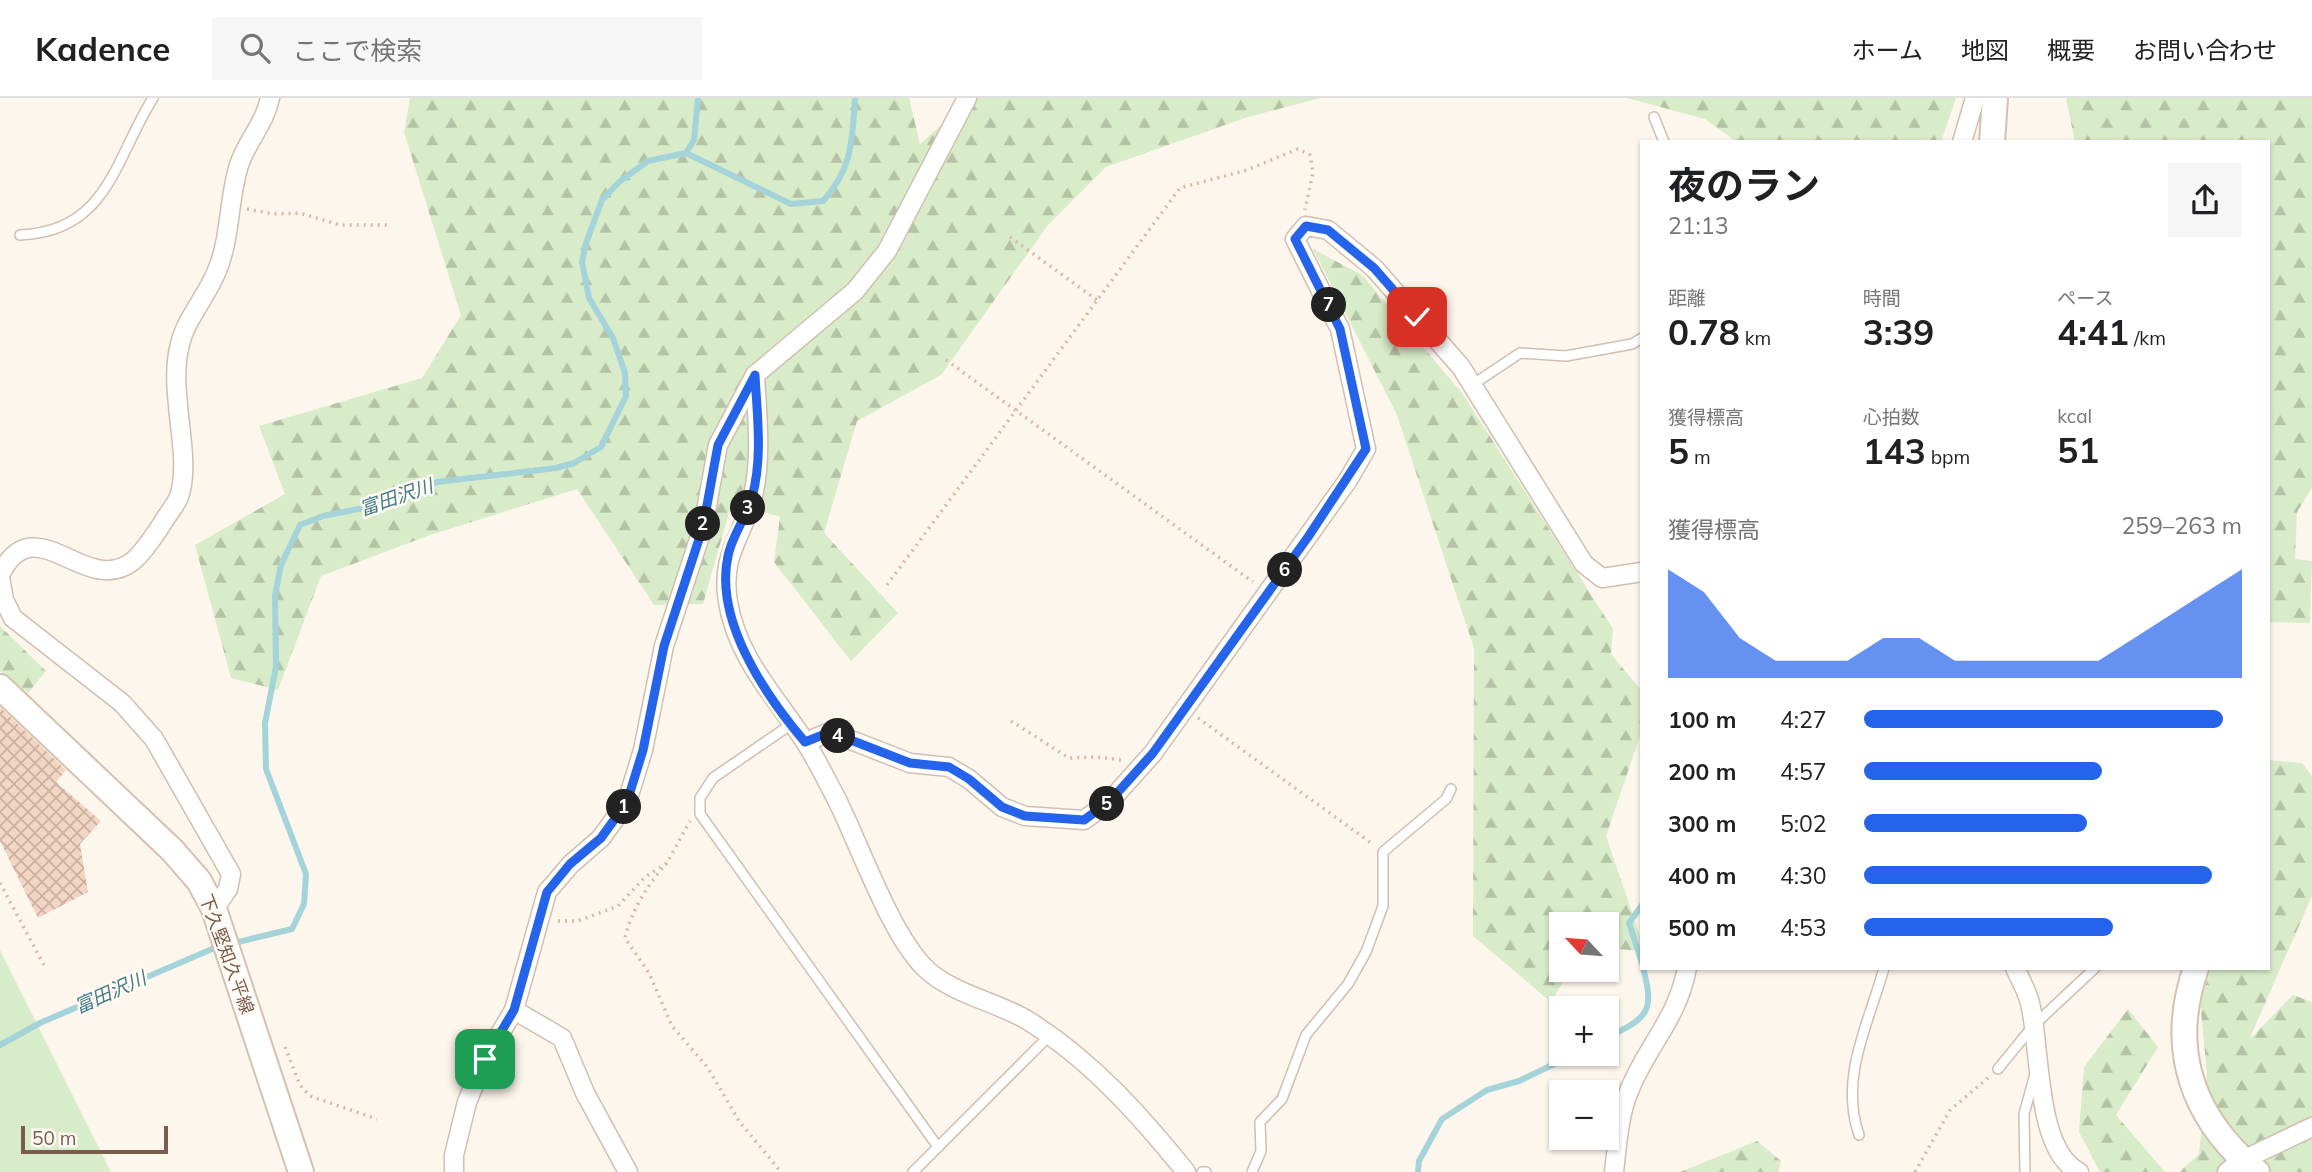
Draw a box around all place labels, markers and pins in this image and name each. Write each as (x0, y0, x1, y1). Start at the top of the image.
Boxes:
pin (1387, 287, 1447, 347)
pin: 7 (1312, 288, 1346, 322)
pin: 3 (730, 490, 766, 526)
pin: 2 (686, 506, 720, 542)
pin: 6 (1268, 552, 1302, 588)
pin: 4 (820, 718, 856, 754)
pin: 5 (1090, 786, 1124, 822)
pin: 1 (606, 790, 642, 824)
pin (455, 1029, 515, 1089)

